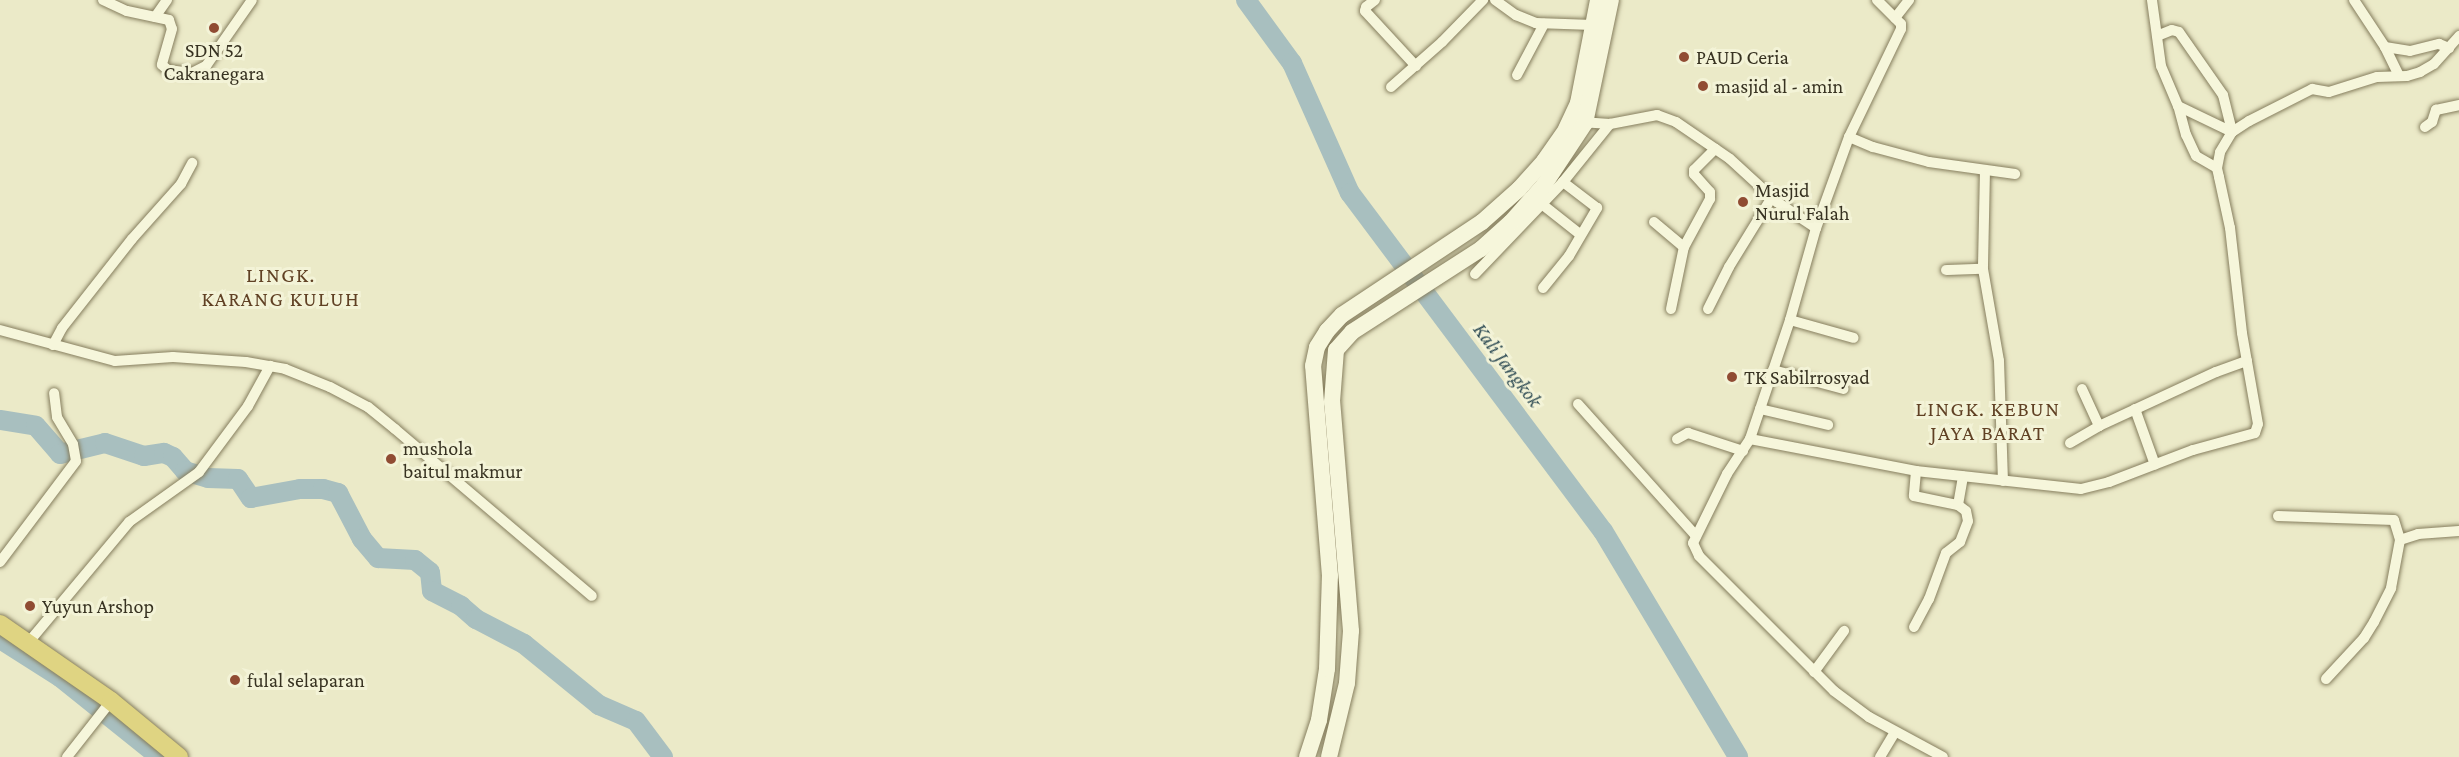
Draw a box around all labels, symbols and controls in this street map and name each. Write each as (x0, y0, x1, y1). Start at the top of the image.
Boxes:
marker: SDN 52 Cakranegara (207, 21, 221, 35)
place label: SDN 52 Cakranegara (164, 38, 264, 85)
place label: PAUD Ceria (1696, 45, 1789, 69)
marker: PAUD Ceria (1677, 50, 1691, 64)
place label: masjid al - amin (1715, 74, 1843, 98)
marker: masjid al - amin (1696, 79, 1710, 93)
place label: Masjid Nurul Falah (1755, 178, 1849, 225)
marker: Masjid Nurul Falah (1736, 195, 1750, 209)
district label: LINGK. KARANG KULUH (202, 262, 360, 312)
water label: Kali Jangkok (1468, 318, 1548, 412)
place label: TK Sabilrrosyad (1744, 365, 1870, 389)
marker: TK Sabilrrosyad (1725, 370, 1739, 384)
district label: LINGK. KEBUN JAYA BARAT (1915, 396, 2061, 446)
place label: mushola baitul makmur (403, 436, 523, 483)
marker: mushola baitul makmur (384, 452, 398, 466)
place label: Yuyun Arshop (42, 594, 154, 618)
marker: Yuyun Arshop (23, 599, 37, 613)
place label: fulal selaparan (247, 668, 365, 692)
marker: fulal selaparan (228, 673, 242, 687)

